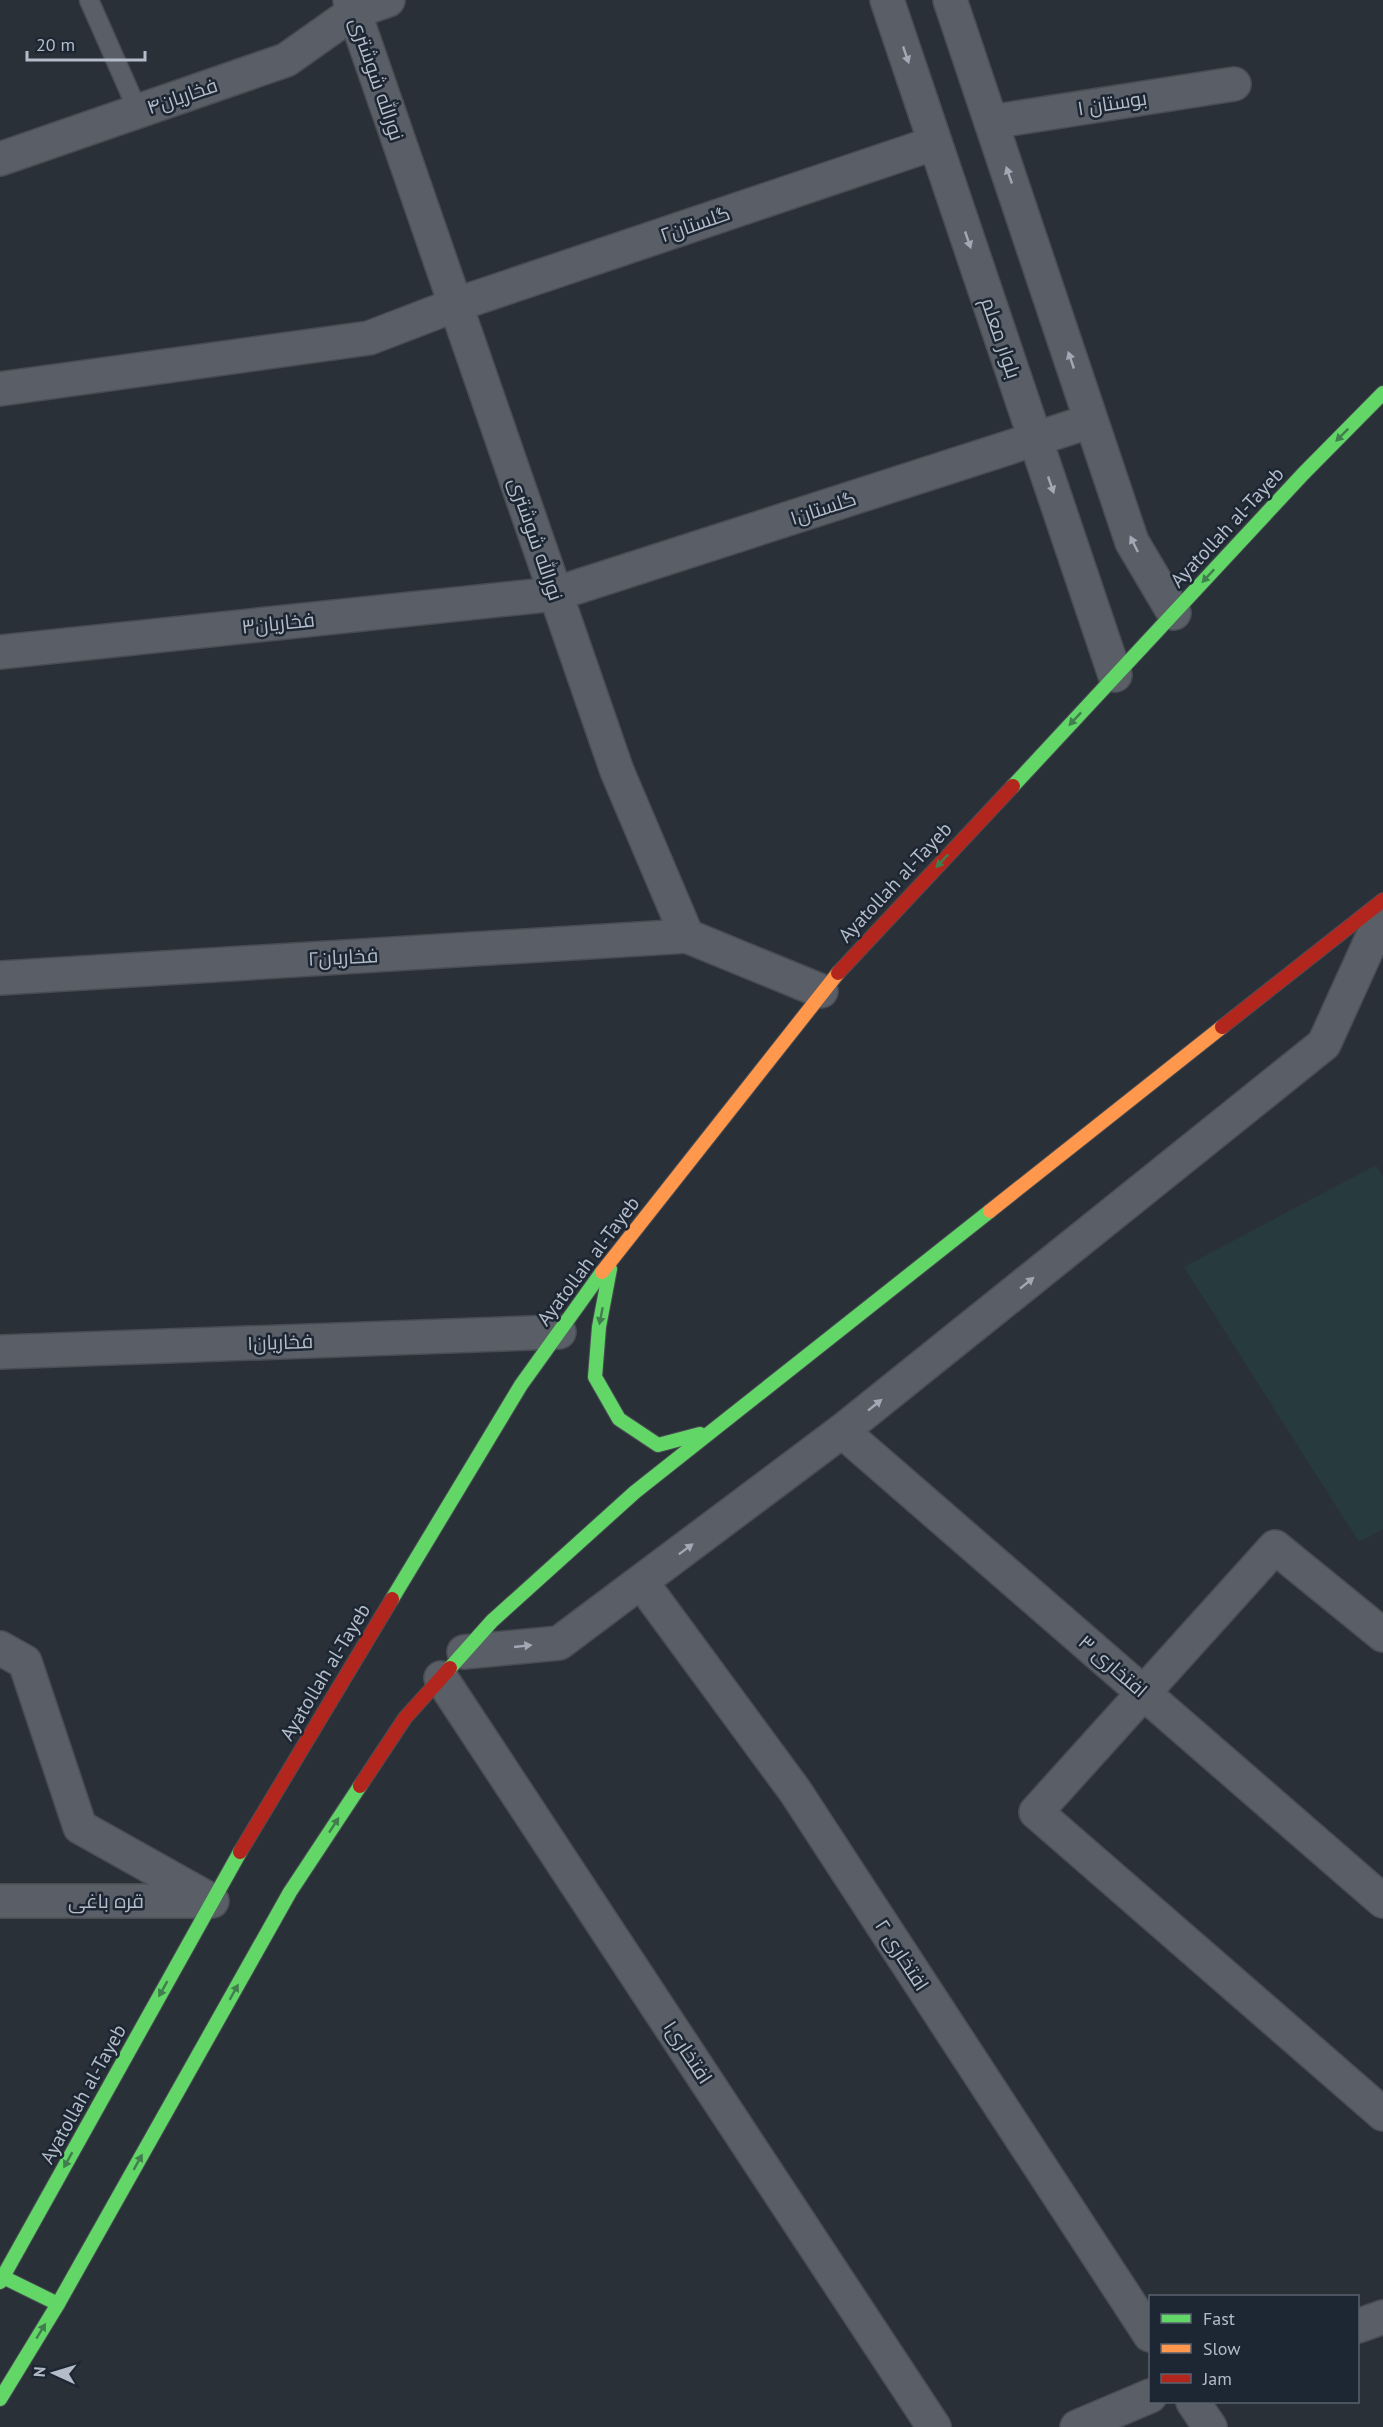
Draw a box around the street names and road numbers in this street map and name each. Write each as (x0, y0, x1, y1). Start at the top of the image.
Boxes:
street label: نورالله شوشتری (344, 14, 410, 144)
street label: فخاریان۴ (143, 72, 221, 120)
street label: بوستان ۱ (1075, 85, 1149, 121)
street label: گلستان۲ (656, 200, 734, 248)
street label: بلوار معلم (974, 294, 1027, 382)
street label: Ayatollah al-Tayeb (1164, 461, 1290, 593)
street label: نورالله شوشتری (503, 474, 569, 604)
street label: گلستان۱ (787, 485, 859, 531)
street label: فخاریان۳ (240, 606, 316, 640)
street label: Ayatollah al-Tayeb (832, 816, 958, 948)
street label: فخاریان۲ (307, 942, 379, 972)
street label: Ayatollah al-Tayeb (531, 1191, 645, 1331)
street label: فخاریان۱ (247, 1328, 313, 1356)
street label: Ayatollah al-Tayeb (274, 1599, 376, 1745)
street label: افتخاری ۳ (1073, 1629, 1153, 1703)
street label: قره باغی (68, 1888, 144, 1914)
street label: افتخاری ۲ (869, 1914, 935, 1996)
street label: افتخاری۱ (658, 2015, 718, 2089)
street label: Ayatollah al-Tayeb (34, 2020, 132, 2168)

